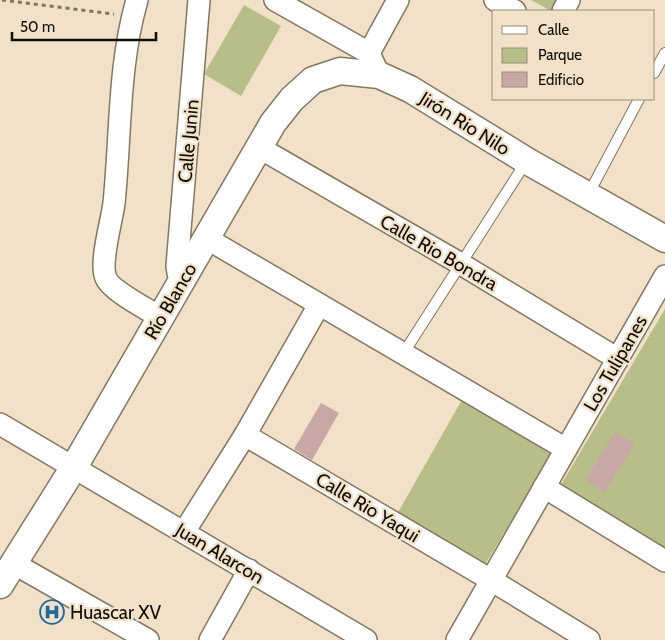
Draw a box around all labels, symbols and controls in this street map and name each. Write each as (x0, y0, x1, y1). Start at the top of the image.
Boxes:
scale bar (12, 10, 156, 42)
legend (492, 10, 655, 100)
text: 50 m (20, 18, 55, 36)
text: Calle (538, 21, 569, 39)
text: Parque (538, 46, 582, 64)
text: Edificio (538, 71, 584, 89)
street label: Jirón Rio Nilo (415, 86, 514, 160)
street label: Calle Junin (173, 98, 204, 184)
street label: Calle Rio Bondra (376, 210, 502, 295)
street label: Río Blanco (139, 259, 202, 344)
street label: Los Tulipanes (579, 311, 652, 415)
street label: Calle Rio Yaqui (312, 467, 424, 547)
street label: Juan Alarcon (170, 518, 268, 589)
hospital icon: Huascar XV (39, 599, 65, 625)
place label: Huascar XV (70, 601, 161, 624)

